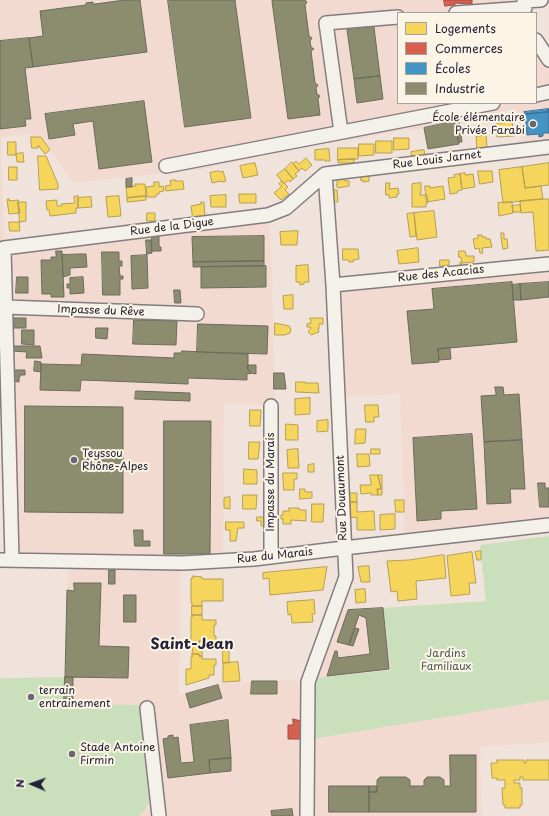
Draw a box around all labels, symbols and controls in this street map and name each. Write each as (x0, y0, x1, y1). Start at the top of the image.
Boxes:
legend (397, 12, 537, 104)
text: Logements (435, 19, 496, 37)
text: Commerces (435, 39, 503, 57)
text: Écoles (435, 59, 471, 77)
text: Industrie (435, 79, 485, 97)
place label: École élémentaire Privée Farabi (432, 111, 525, 137)
marker: École élémentaire Privée Farabi (528, 119, 538, 129)
street label: Rue Louis Jarnet (392, 148, 482, 172)
street label: Rue de la Digue (129, 215, 215, 239)
street label: Rue des Acacias (397, 263, 485, 285)
street label: Impasse du Rêve (57, 303, 145, 319)
street label: Impasse du Marais (264, 433, 278, 531)
place label: Teyssou Rhône-Alpes (82, 447, 148, 473)
marker: Teyssou Rhône-Alpes (69, 455, 79, 465)
street label: Rue Douaumont (334, 455, 350, 541)
street label: Rue du Marais (236, 545, 314, 567)
district label: Saint-Jean (150, 636, 234, 654)
park label: Jardins Familiaux (421, 647, 471, 673)
place label: terrain entrainement (39, 684, 110, 710)
marker: terrain entrainement (26, 692, 36, 702)
place label: Stade Antoine Firmin (80, 741, 155, 767)
marker: Stade Antoine Firmin (67, 749, 77, 759)
north arrow (12, 764, 52, 804)
text: N (11, 779, 28, 788)

